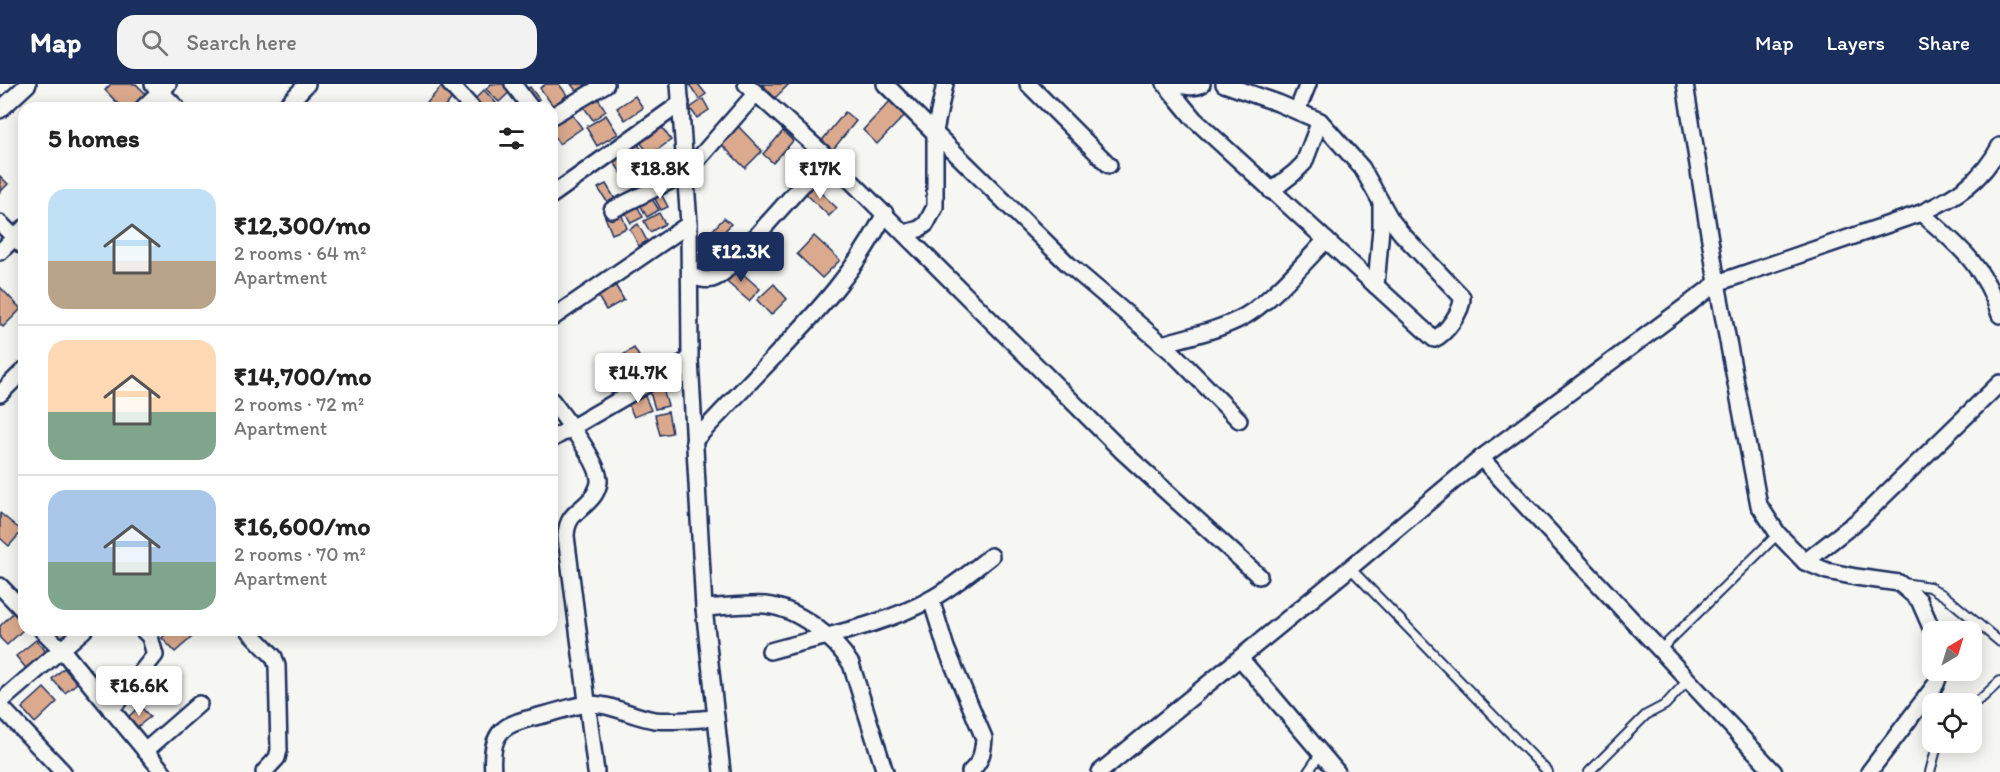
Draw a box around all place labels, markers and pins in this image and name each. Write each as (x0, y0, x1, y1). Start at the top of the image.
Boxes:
pin: ₹18.8K (611, 149, 709, 200)
pin: ₹17K (784, 149, 856, 200)
pin: ₹12.3K (692, 232, 790, 283)
pin: ₹14.7K (589, 353, 687, 404)
pin: ₹16.6K (90, 666, 188, 717)

